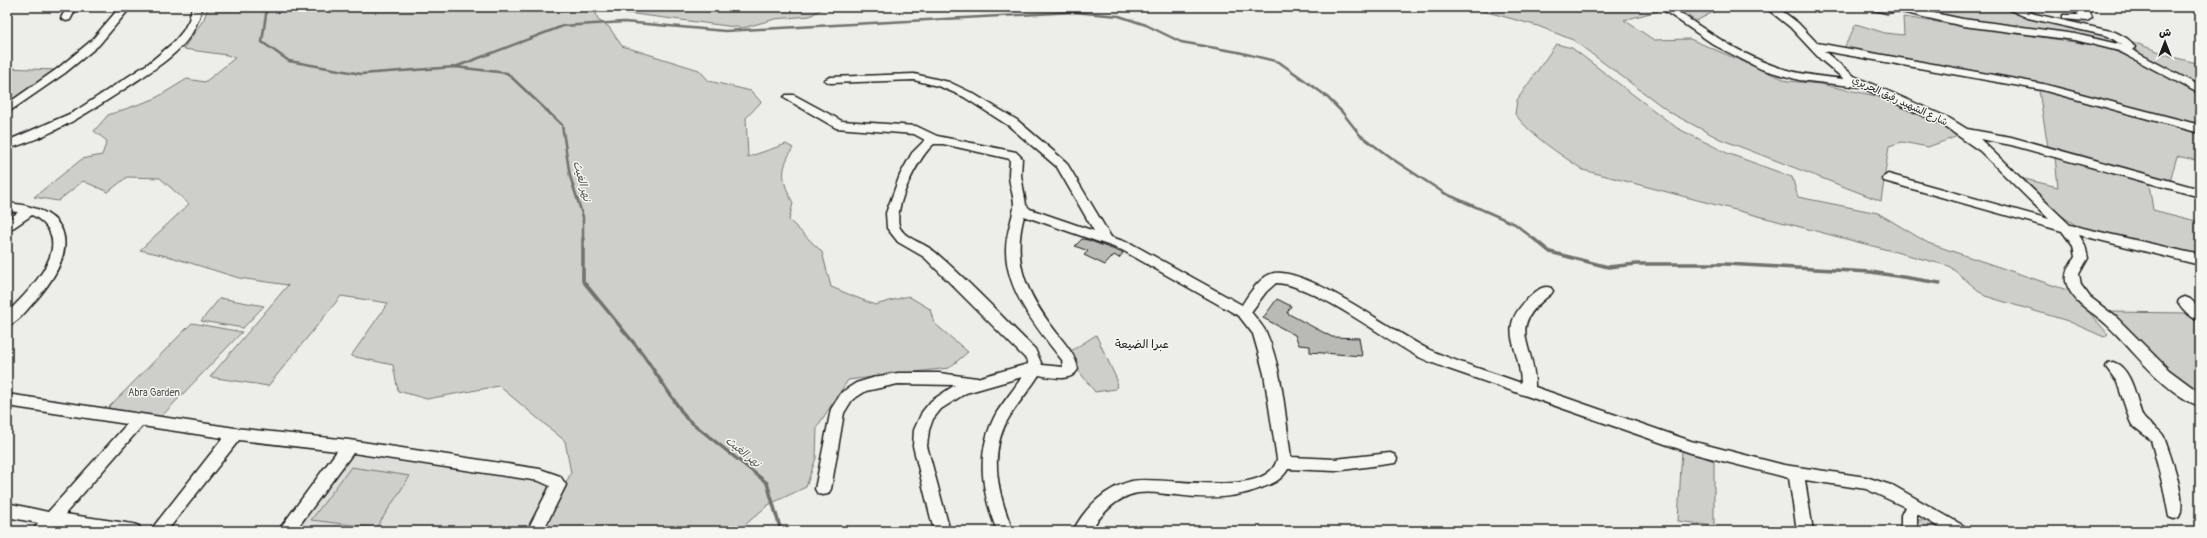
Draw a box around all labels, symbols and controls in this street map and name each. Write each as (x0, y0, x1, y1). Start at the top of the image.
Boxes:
north arrow (2145, 22, 2185, 62)
text: ش (2159, 26, 2171, 39)
street label: شارع الشهيد رفيق الحريري (1849, 74, 1950, 130)
water label: نهر الغيث (570, 159, 594, 204)
district label: عبرا الضيعة (1115, 337, 1169, 352)
park label: Abra Garden (128, 387, 180, 399)
water label: نهر الغيث (723, 434, 764, 471)

